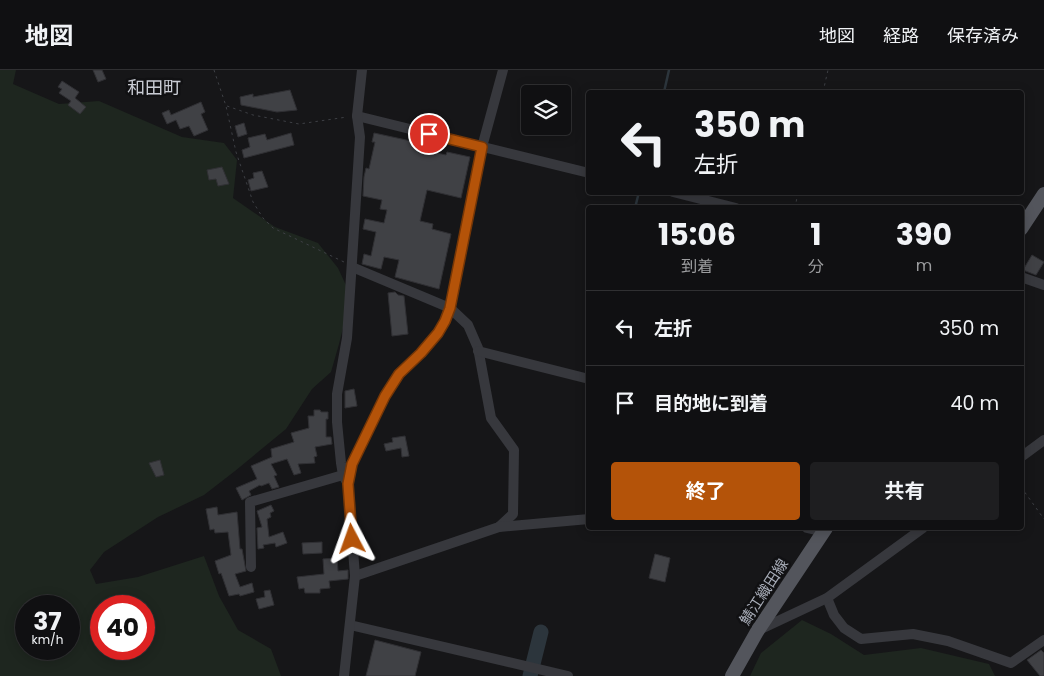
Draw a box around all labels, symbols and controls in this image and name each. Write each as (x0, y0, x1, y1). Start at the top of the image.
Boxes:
text: 地図 (25, 19, 73, 52)
text: 地図 (819, 23, 855, 48)
text: 経路 (883, 23, 919, 48)
text: 保存済み (947, 23, 1019, 48)
district label: 和田町 (127, 75, 181, 100)
map controls (521, 85, 571, 135)
button: layers (521, 85, 571, 135)
text: 350 m (694, 100, 805, 149)
icon: left (611, 110, 676, 175)
pin (408, 113, 450, 155)
icon: arrive (415, 120, 443, 148)
text: 左折 (694, 149, 738, 180)
text: 15:06 (658, 213, 736, 256)
text: 1 (810, 213, 822, 256)
text: 390 (896, 213, 952, 256)
text: m (916, 254, 932, 277)
text: 到着 (681, 255, 713, 278)
text: 分 (808, 255, 824, 278)
icon: left (611, 314, 639, 342)
text: 左折 (654, 315, 692, 342)
text: 350 m (939, 315, 999, 342)
icon: arrive (611, 389, 639, 417)
text: 目的地に到着 (654, 390, 768, 417)
text: 40 m (950, 390, 999, 417)
button: 終了 (611, 462, 800, 520)
button: 共有 (810, 462, 999, 520)
position arrow (325, 512, 377, 564)
street label: 鯖江織田線 (734, 555, 793, 629)
speed limit sign: 40 (90, 595, 155, 660)
text: 37 (33, 604, 62, 639)
text: km/h (32, 631, 63, 648)

